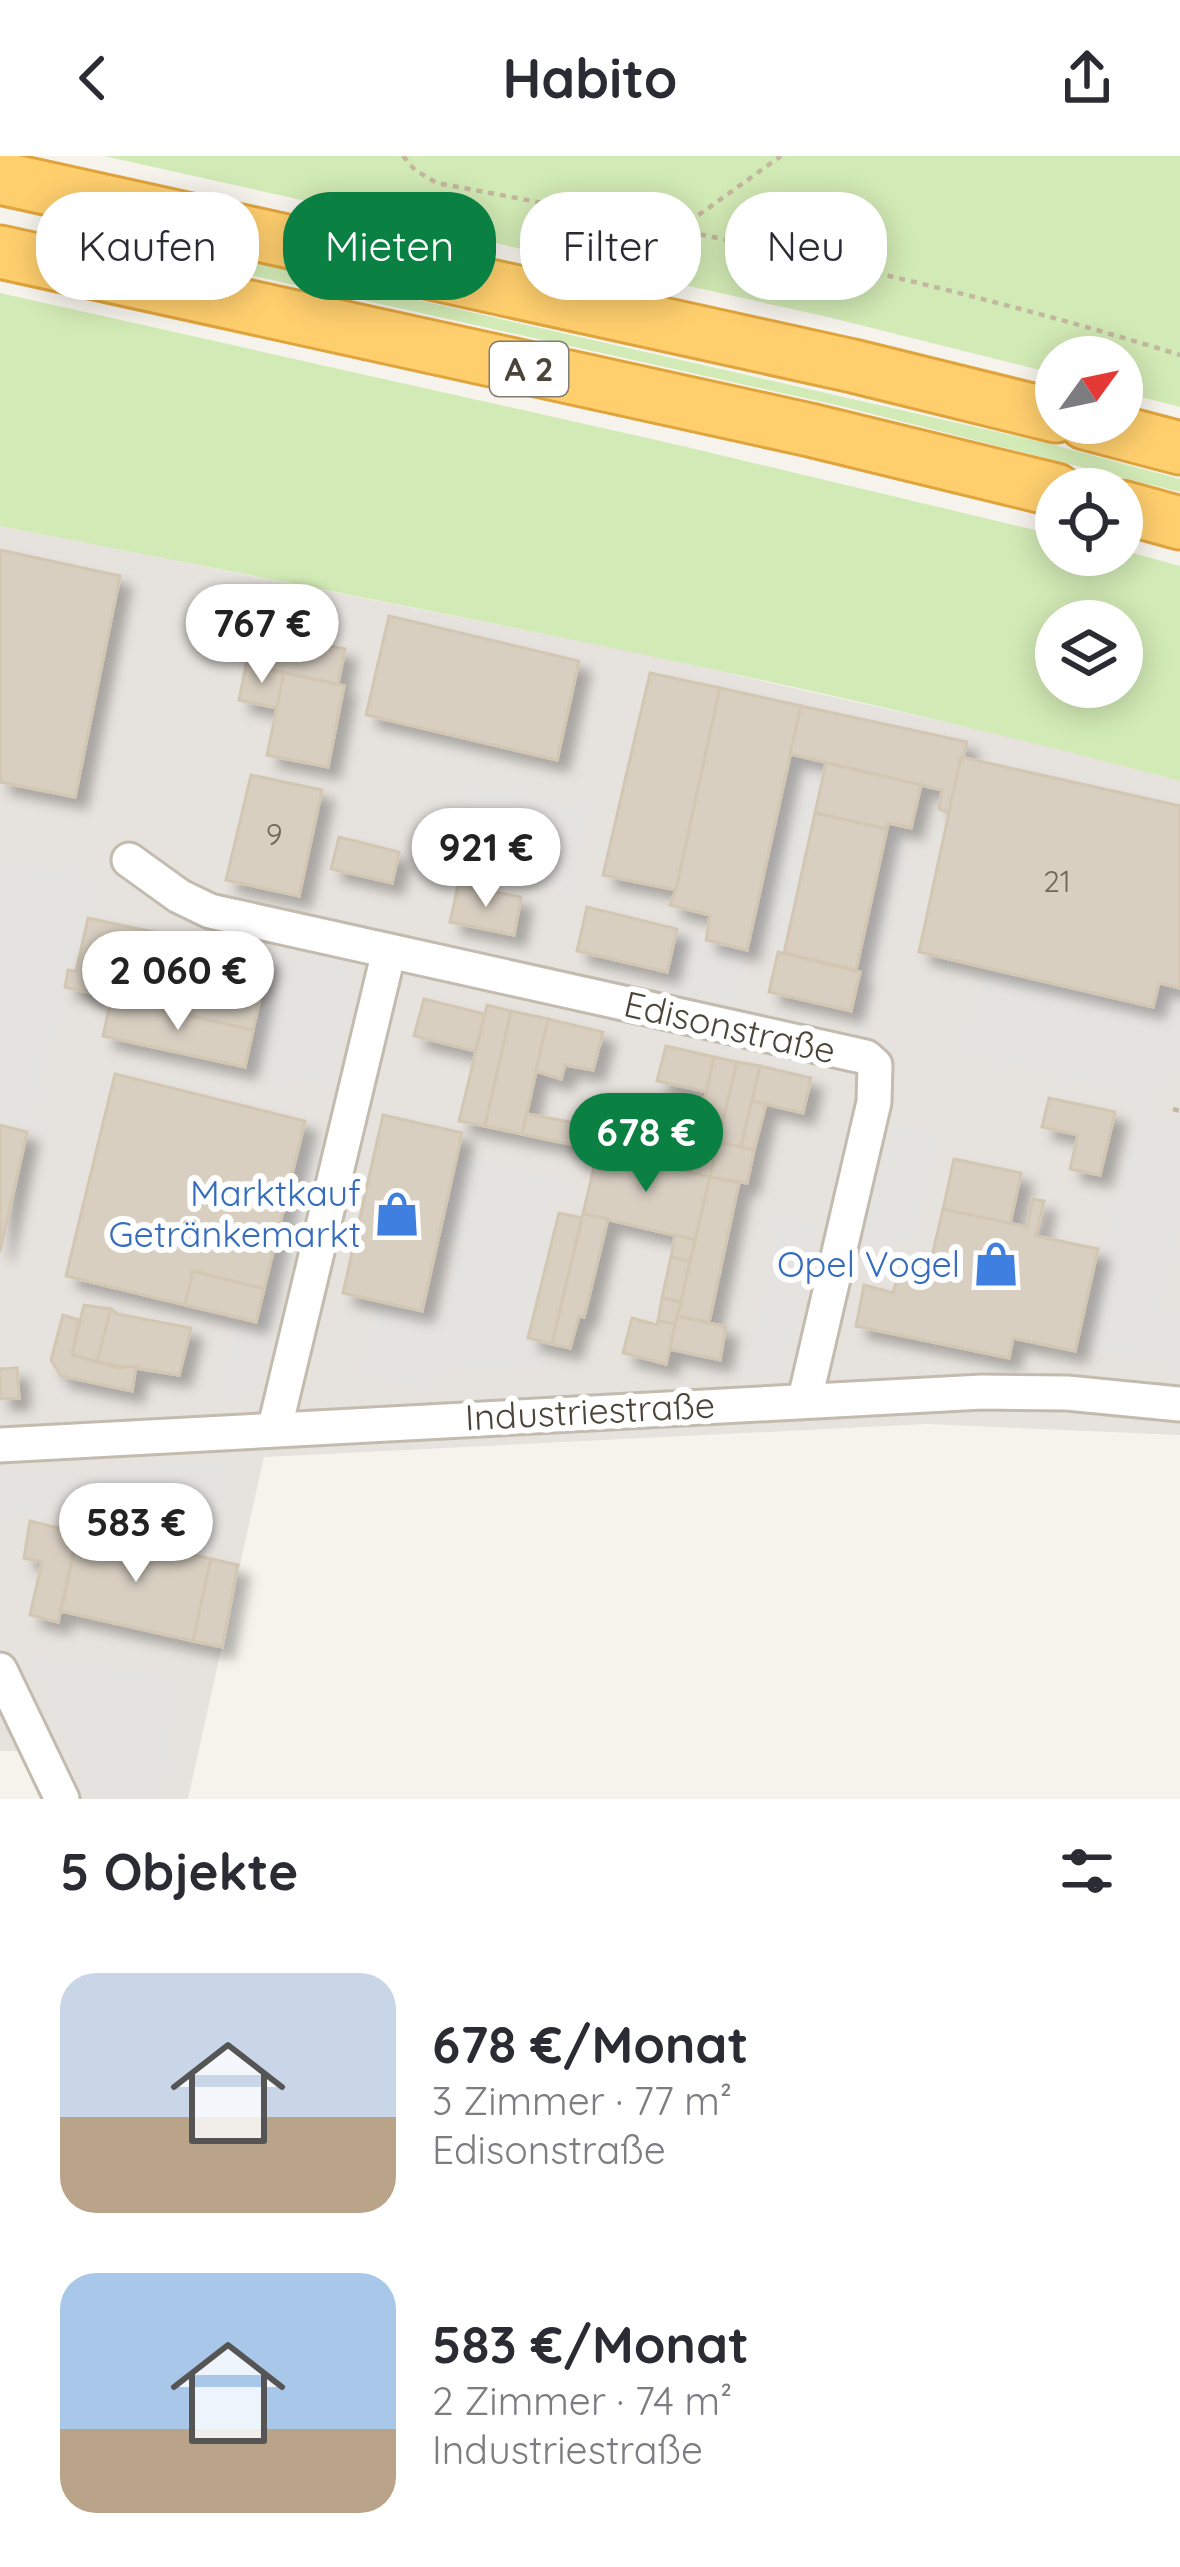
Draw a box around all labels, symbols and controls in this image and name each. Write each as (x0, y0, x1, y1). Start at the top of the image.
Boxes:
text: Habito (503, 44, 677, 112)
icon: back (60, 45, 126, 111)
icon: share (1054, 45, 1120, 111)
chip: Kaufen (36, 192, 259, 300)
chip: Mieten (283, 192, 496, 300)
chip: Filter (520, 192, 701, 300)
chip: Neu (725, 192, 887, 300)
north arrow (1035, 336, 1143, 444)
map controls (1035, 336, 1143, 708)
road number: A 2 (490, 342, 568, 396)
button: locate (1035, 468, 1143, 576)
pin: 767 € (178, 584, 346, 686)
text: 767 € (213, 598, 311, 647)
button: layers (1035, 600, 1143, 708)
pin: 921 € (402, 808, 570, 910)
house number: 9 (266, 815, 282, 853)
text: 921 € (439, 822, 533, 871)
house number: 21 (1043, 862, 1071, 900)
pin: 2 060 € (67, 931, 289, 1033)
text: 2 060 € (109, 945, 247, 994)
street label: Edisonstraße (620, 980, 840, 1073)
pin: 678 € (562, 1093, 730, 1195)
text: 678 € (596, 1107, 696, 1156)
place label: Marktkauf Getränkemarkt (109, 1170, 361, 1256)
shop icon: Marktkauf Getränkemarkt (372, 1189, 422, 1239)
shop icon: Opel Vogel (971, 1239, 1021, 1289)
place label: Opel Vogel (777, 1241, 960, 1286)
street label: Industriestraße (464, 1381, 716, 1440)
pin: 583 € (52, 1483, 220, 1585)
text: 583 € (86, 1497, 186, 1546)
icon: filters (1054, 1838, 1120, 1904)
text: 5 Objekte (60, 1839, 298, 1903)
text: 678 €/Monat (432, 2012, 748, 2076)
icon: home (156, 2021, 300, 2165)
text: 3 Zimmer · 77 m² (432, 2076, 732, 2125)
text: Edisonstraße (432, 2125, 666, 2174)
text: 583 €/Monat (432, 2312, 749, 2376)
icon: home (156, 2321, 300, 2465)
text: 2 Zimmer · 74 m² (432, 2376, 732, 2425)
text: Industriestraße (432, 2425, 703, 2474)

